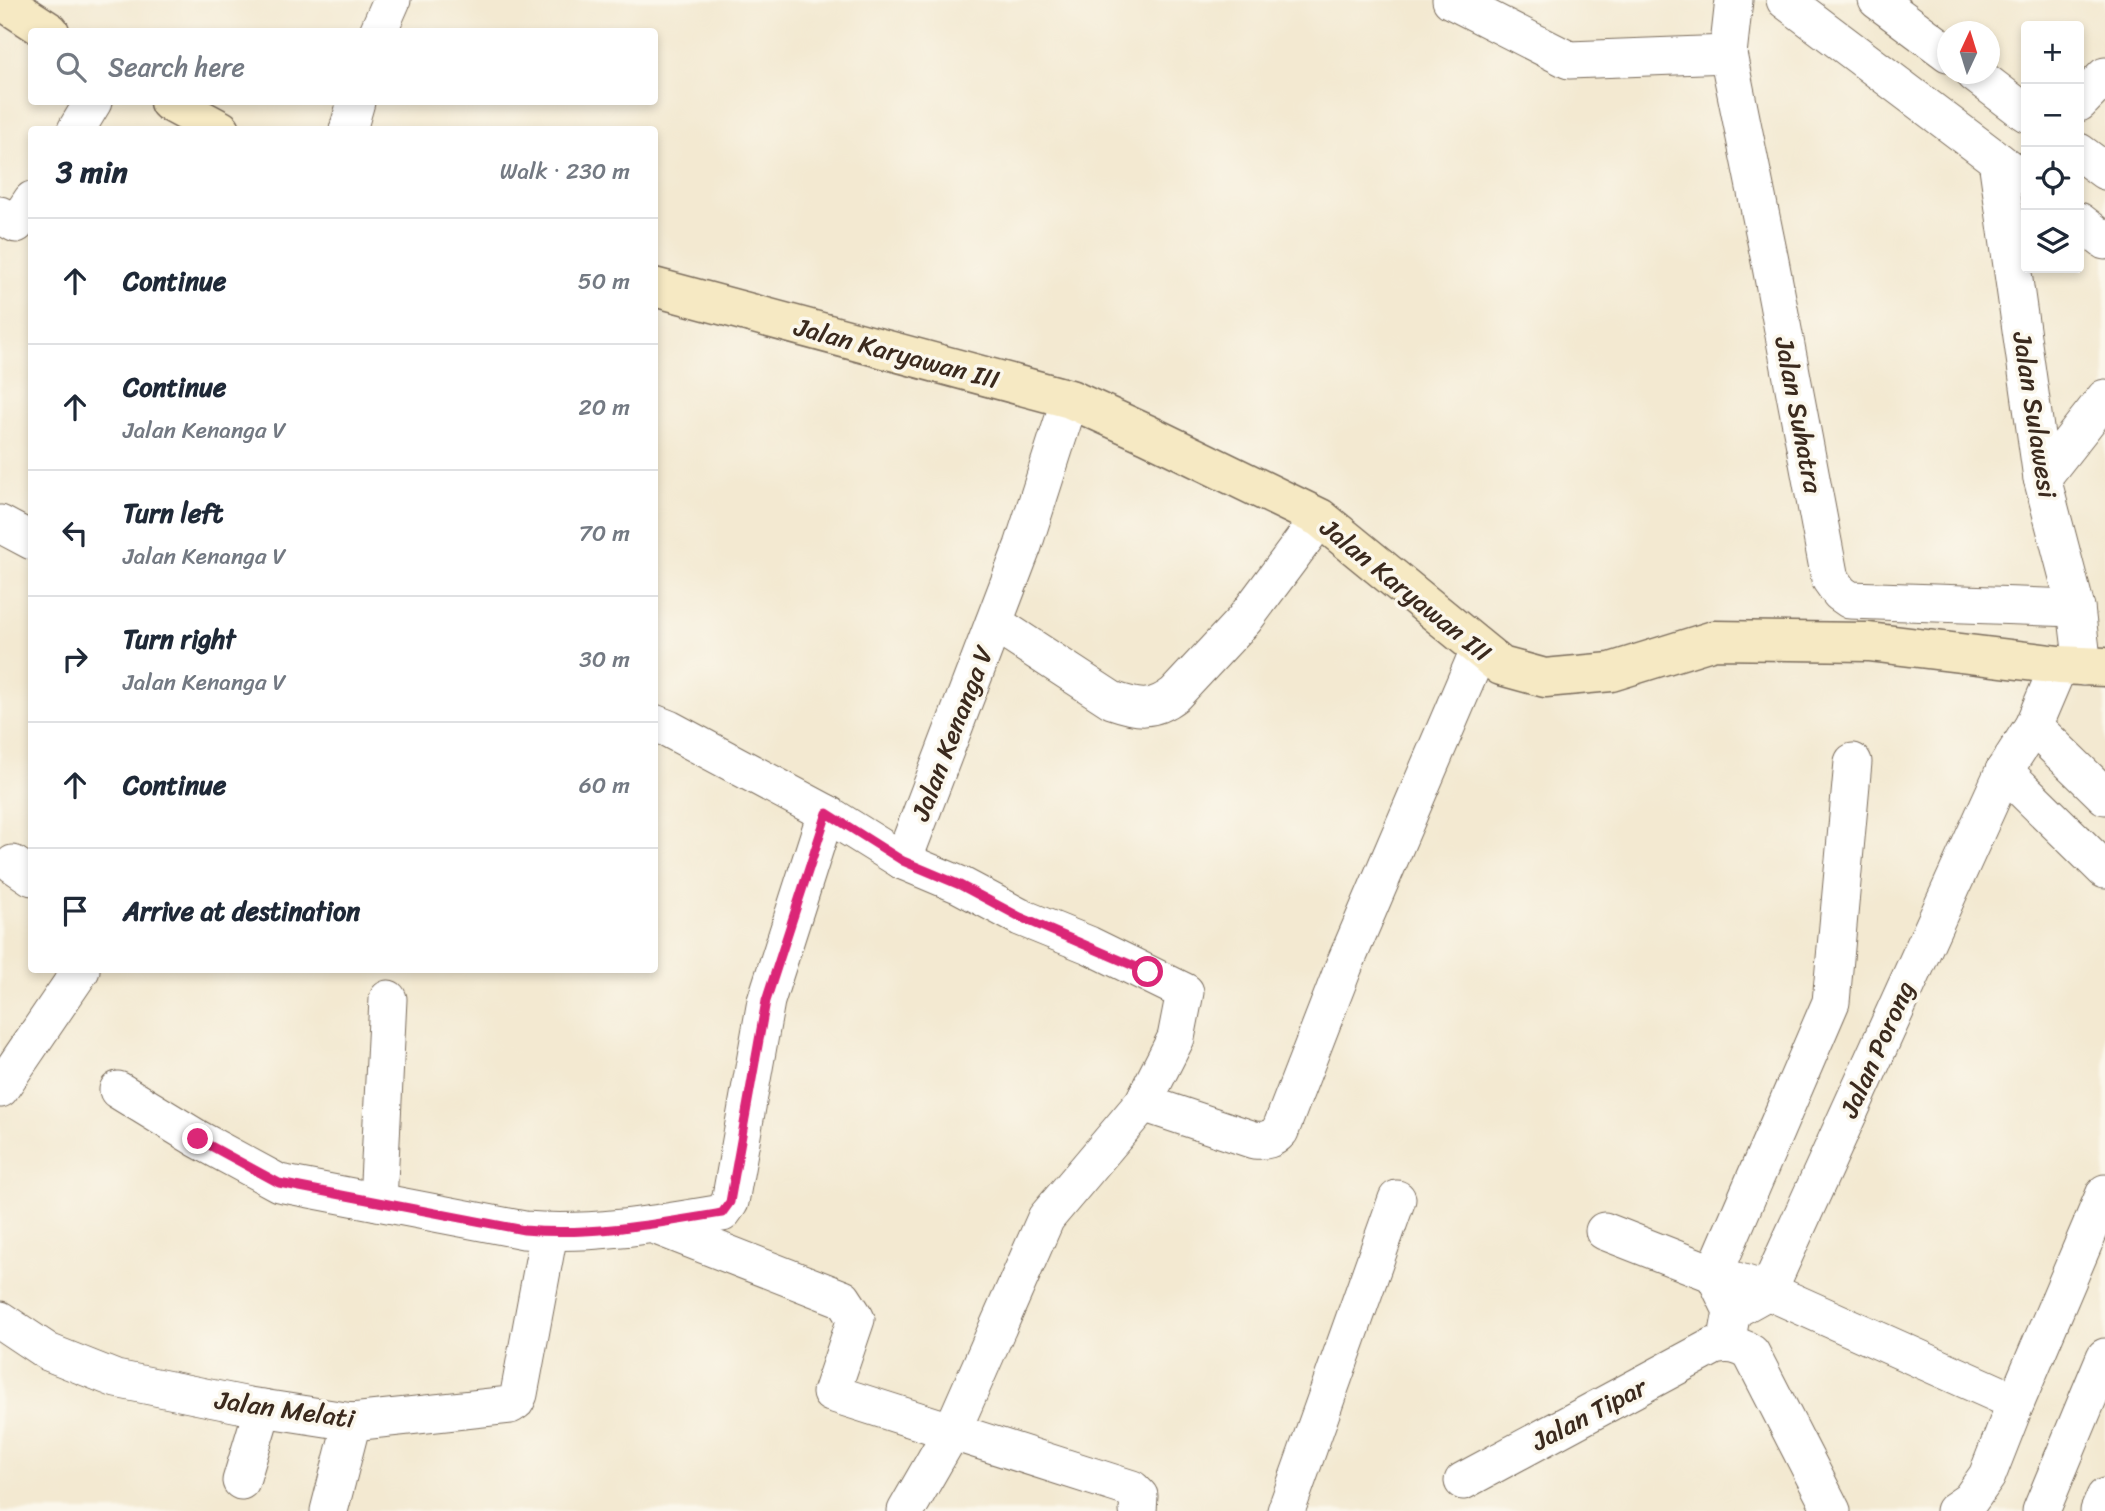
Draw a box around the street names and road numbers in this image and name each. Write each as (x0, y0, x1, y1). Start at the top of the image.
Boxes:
street label: Jalan Karyawan III (788, 303, 1005, 402)
street label: Jalan Sulawesi (1999, 328, 2071, 502)
street label: Jalan Suhatra (1761, 332, 1837, 498)
street label: Jalan Karyawan III (1309, 505, 1502, 674)
street label: Jalan Kenanga V (897, 638, 1007, 828)
street label: Jalan Porong (1826, 973, 1928, 1126)
street label: Jalan Tipar (1522, 1364, 1656, 1464)
street label: Jalan Melati (211, 1376, 358, 1442)

